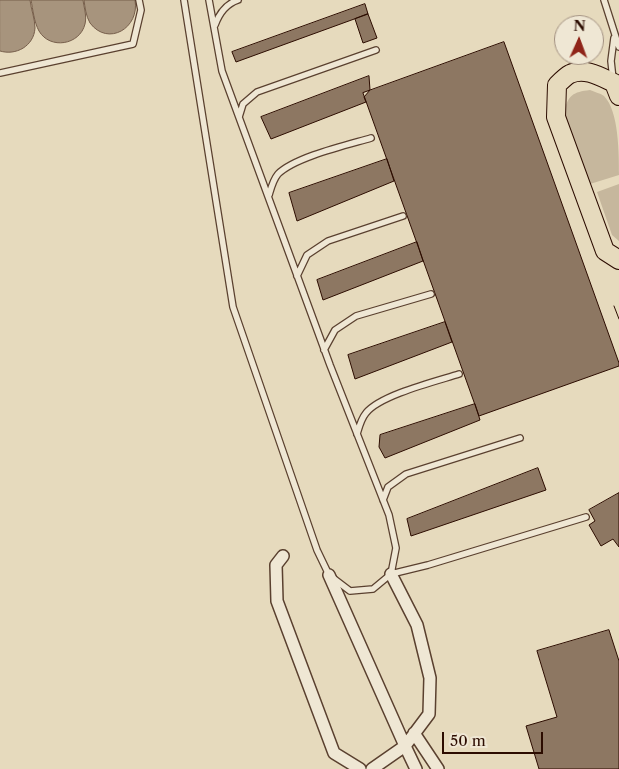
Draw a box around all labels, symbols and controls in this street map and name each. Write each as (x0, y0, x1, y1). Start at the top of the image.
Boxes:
north arrow (554, 15, 604, 65)
text: N (573, 17, 586, 35)
scale bar (444, 722, 545, 754)
text: 50 m (450, 731, 486, 750)

